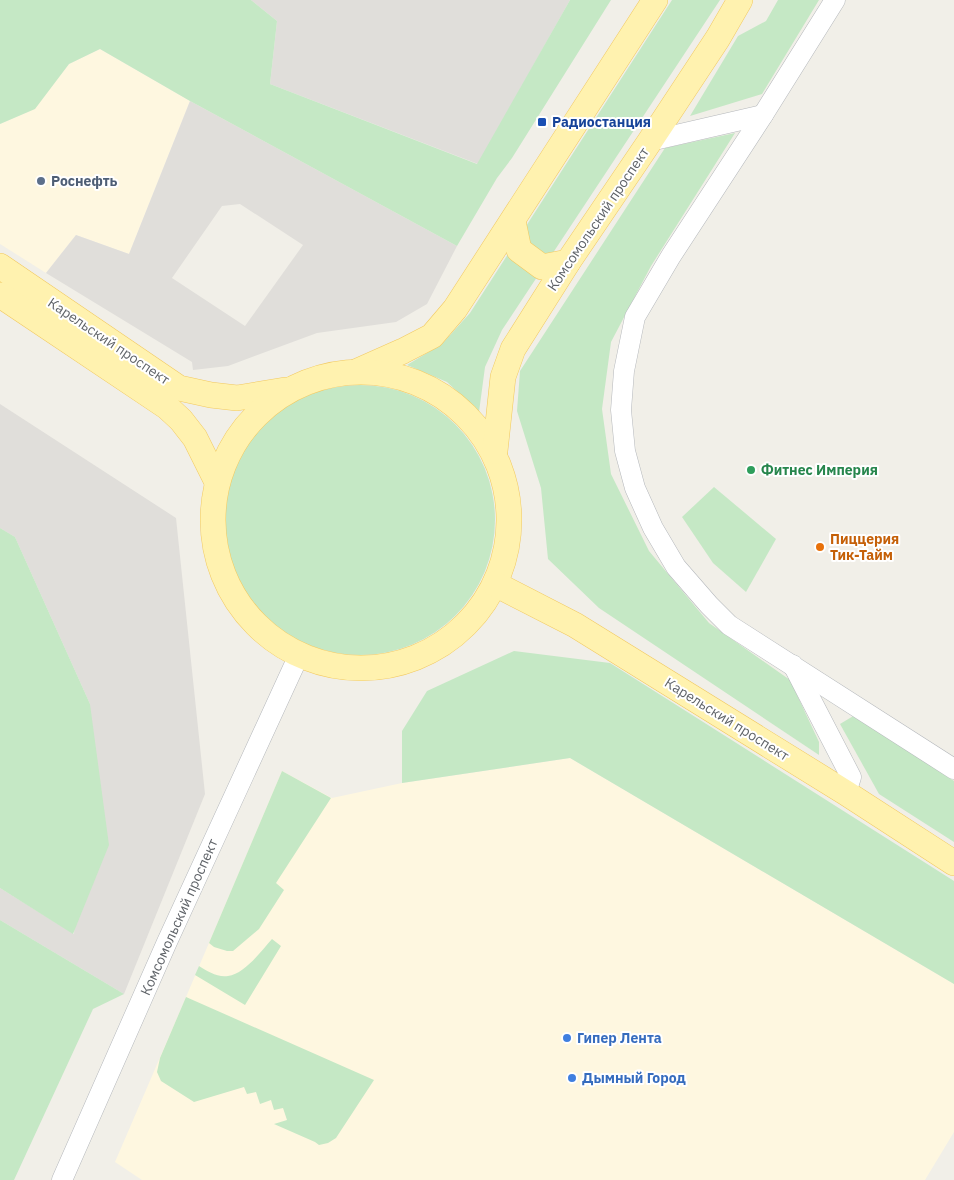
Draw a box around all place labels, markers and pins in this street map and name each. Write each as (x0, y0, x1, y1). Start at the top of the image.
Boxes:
place label: Радиостанция (552, 113, 651, 131)
marker: Радиостанция (536, 116, 548, 128)
place label: Роснефть (51, 172, 118, 190)
marker: Роснефть (35, 175, 47, 187)
place label: Фитнес Империя (761, 461, 878, 479)
marker: Фитнес Империя (745, 464, 757, 476)
place label: Пиццерия Тик-Тайм (830, 530, 899, 564)
marker: Пиццерия Тик-Тайм (814, 541, 826, 553)
place label: Гипер Лента (577, 1029, 662, 1047)
marker: Гипер Лента (561, 1032, 573, 1044)
place label: Дымный Город (582, 1069, 686, 1087)
marker: Дымный Город (566, 1072, 578, 1084)

